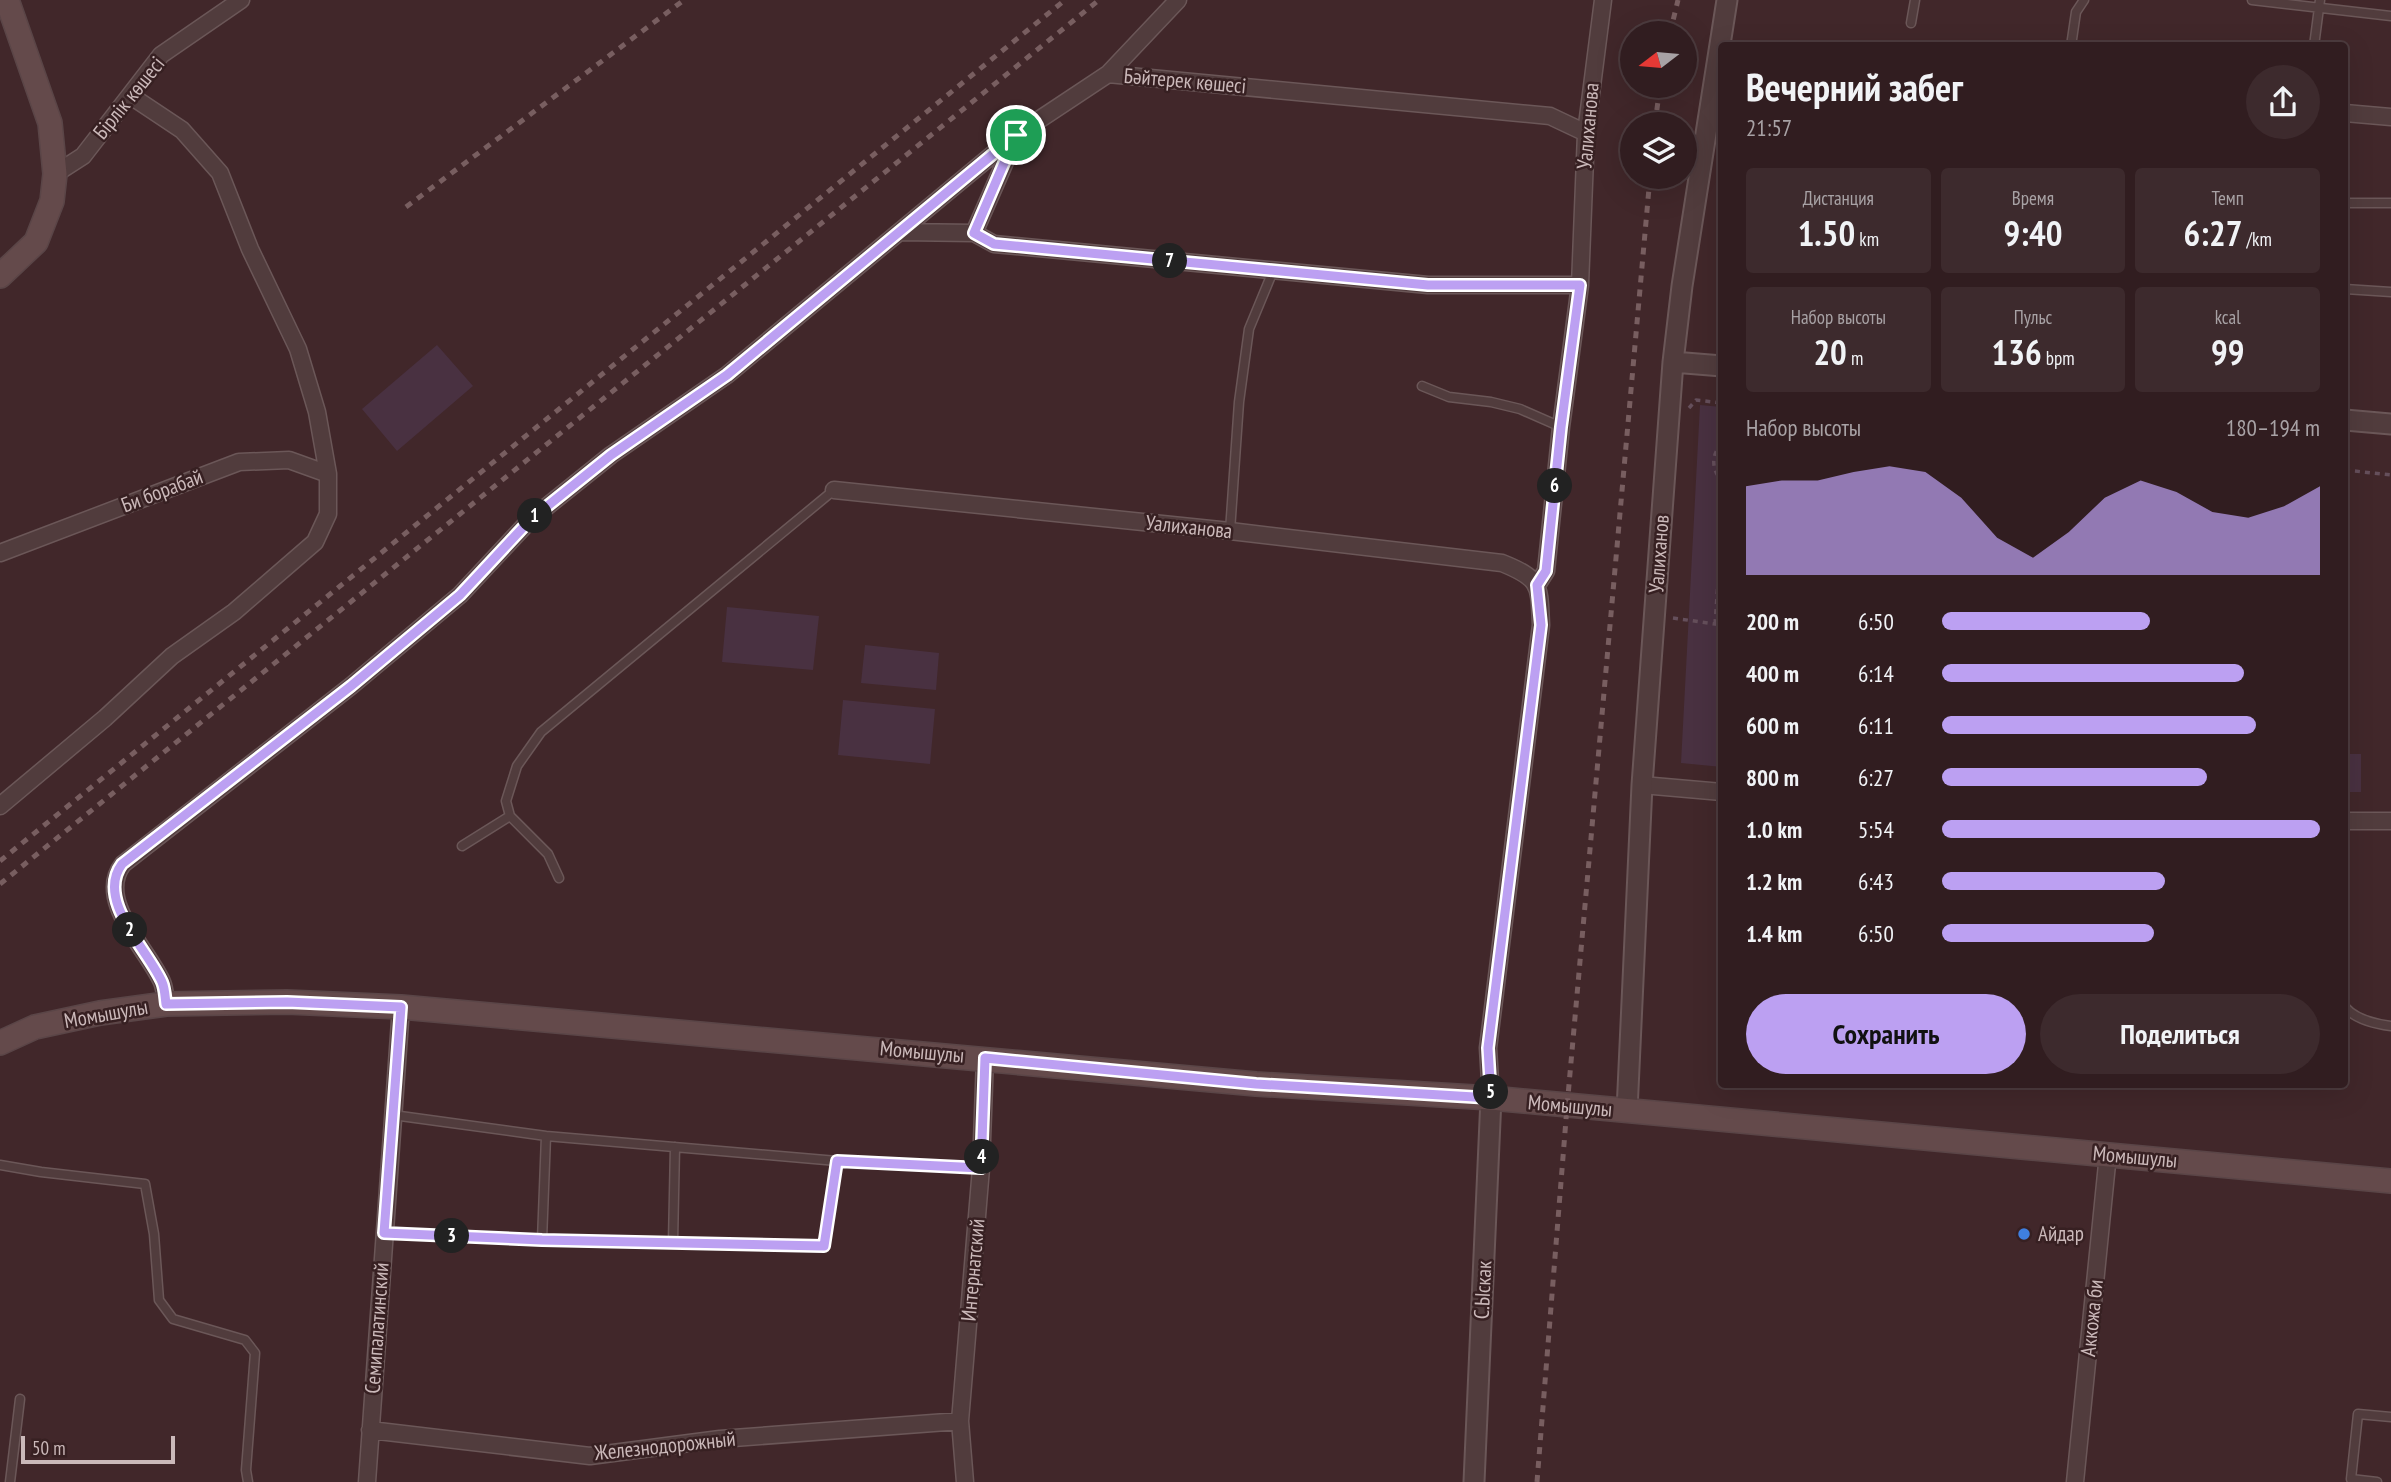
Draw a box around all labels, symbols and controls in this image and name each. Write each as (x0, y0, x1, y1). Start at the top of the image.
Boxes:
north arrow (1620, 21, 1698, 98)
map controls (1620, 21, 1697, 189)
street label: Бірлік көшесі (87, 51, 170, 145)
street label: Бәйтерек көшесі (1123, 62, 1247, 99)
text: Вечерний забег (1746, 62, 1963, 111)
button: share (2246, 65, 2320, 139)
street label: Уалиханова (1570, 82, 1605, 170)
pin (986, 105, 1046, 165)
button: layers (1620, 112, 1697, 189)
text: 21:57 (1746, 113, 1792, 142)
icon: arrive (997, 116, 1035, 154)
text: Дистанция (1803, 186, 1874, 210)
text: Время (2012, 186, 2054, 210)
text: Темп (2211, 186, 2244, 210)
text: 1.50 (1798, 210, 1855, 256)
text: 9:40 (2004, 210, 2062, 256)
text: 6:27 (2183, 210, 2242, 256)
text: km (1855, 227, 1879, 251)
text: /km (2242, 227, 2272, 251)
pin: 7 (1152, 244, 1188, 278)
text: 7 (1165, 248, 1174, 272)
text: Набор высоты (1791, 305, 1886, 329)
text: Пульс (2014, 305, 2052, 329)
text: kcal (2215, 305, 2241, 329)
text: 20 (1813, 329, 1847, 375)
text: 136 (1991, 329, 2042, 375)
text: 99 (2211, 329, 2244, 375)
text: m (1847, 346, 1863, 370)
text: bpm (2042, 346, 2075, 370)
text: Набор высоты (1746, 413, 1861, 442)
text: 180–194 m (2226, 413, 2320, 442)
street label: Би борабай (117, 463, 207, 518)
pin: 6 (1538, 468, 1572, 504)
text: 6 (1550, 473, 1559, 497)
pin: 1 (518, 498, 552, 534)
text: 1 (530, 503, 539, 527)
street label: Уалиханова (1144, 509, 1234, 544)
street label: Уалиханов (1642, 514, 1675, 594)
text: 200 m (1746, 607, 1799, 636)
text: 6:50 (1858, 607, 1894, 636)
text: 400 m (1746, 659, 1799, 688)
text: 6:14 (1858, 659, 1894, 688)
text: 600 m (1746, 711, 1799, 740)
text: 6:11 (1858, 711, 1894, 740)
text: 800 m (1746, 763, 1799, 792)
text: 6:27 (1858, 763, 1894, 792)
text: 1.0 km (1746, 815, 1802, 844)
text: 5:54 (1858, 815, 1894, 844)
text: 1.2 km (1746, 867, 1802, 896)
text: 6:43 (1858, 867, 1894, 896)
pin: 2 (113, 912, 148, 948)
text: 2 (125, 917, 134, 941)
text: 1.4 km (1746, 919, 1802, 948)
text: 6:50 (1858, 919, 1894, 948)
street label: Момышулы (62, 993, 150, 1034)
button: Сохранить (1746, 994, 2026, 1074)
button: Поделиться (2040, 994, 2320, 1074)
street label: Момышулы (879, 1034, 965, 1069)
pin: 5 (1474, 1074, 1508, 1110)
text: 5 (1486, 1079, 1495, 1103)
street label: Момышулы (1527, 1088, 1613, 1123)
street label: Момышулы (2092, 1139, 2178, 1174)
pin: 4 (964, 1140, 1000, 1174)
text: 4 (977, 1144, 986, 1168)
pin: 3 (434, 1218, 470, 1254)
street label: Интернатский (955, 1218, 990, 1322)
place label: Айдар (2038, 1220, 2084, 1247)
text: 3 (447, 1223, 456, 1247)
marker: Айдар (2016, 1226, 2032, 1242)
street label: С.Ыскак (1467, 1260, 1498, 1320)
street label: Семипалатинский (358, 1262, 395, 1394)
street label: Аккожа би (2074, 1278, 2109, 1358)
street label: Железнодорожный (592, 1425, 737, 1466)
scale bar (21, 1433, 175, 1465)
text: 50 m (32, 1436, 66, 1460)

